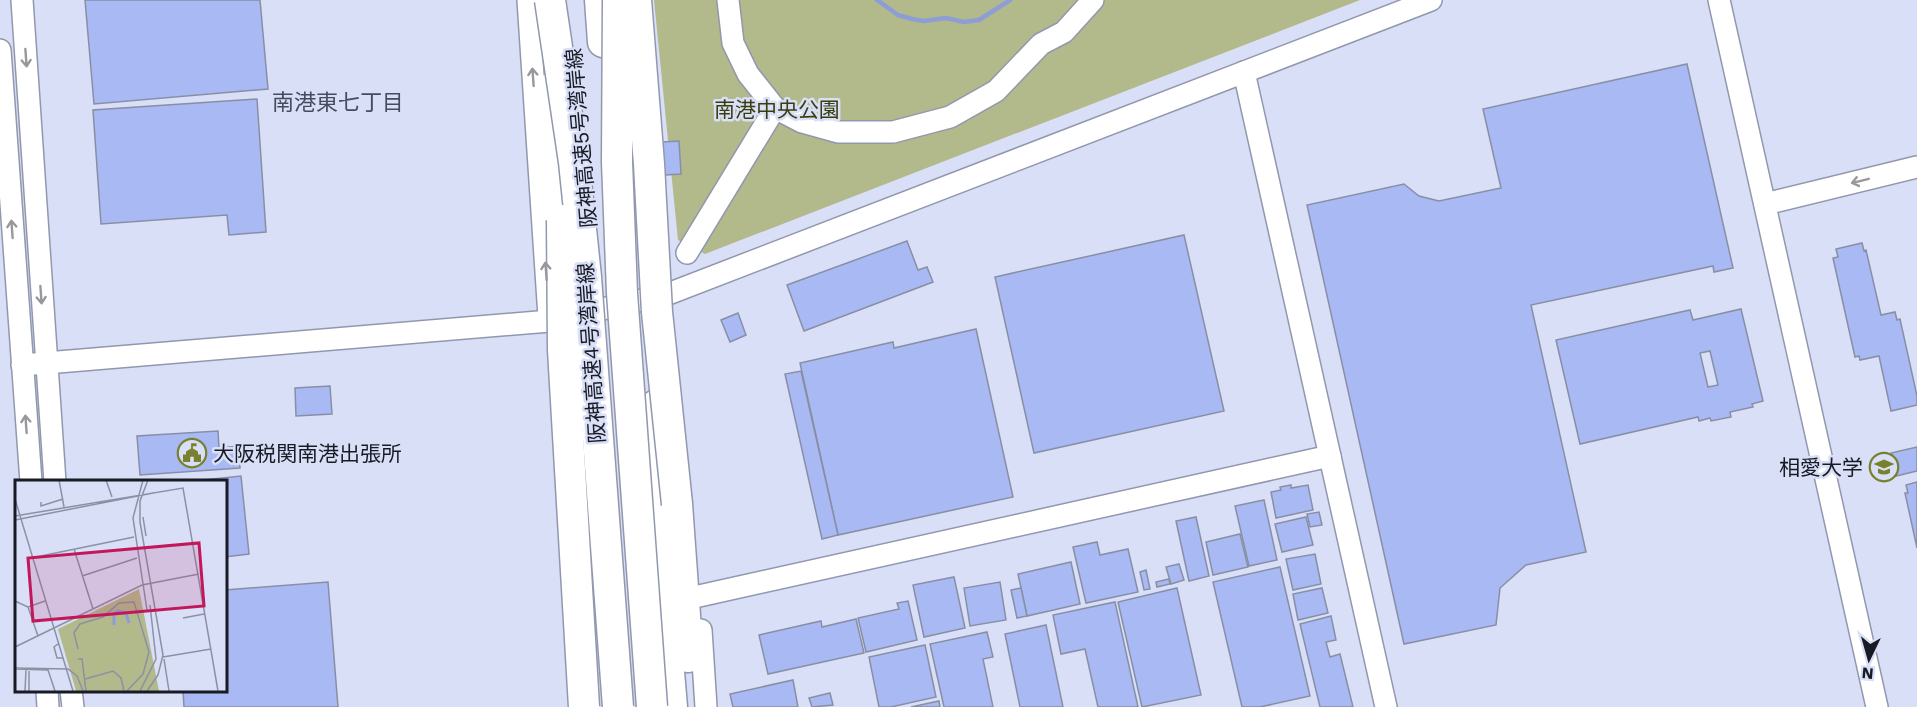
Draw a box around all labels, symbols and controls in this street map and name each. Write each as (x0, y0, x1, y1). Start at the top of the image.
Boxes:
street label: 阪神高速5号湾岸線 (561, 47, 601, 229)
one-way arrow (20, 48, 31, 68)
one-way arrow (528, 67, 539, 87)
district label: 南港東七丁目 (272, 90, 404, 115)
park label: 南港中央公園 (714, 97, 840, 122)
one-way arrow (1851, 175, 1870, 187)
one-way arrow (7, 220, 18, 240)
one-way arrow (541, 262, 552, 282)
street label: 阪神高速4号湾岸線 (572, 262, 610, 444)
one-way arrow (36, 284, 47, 304)
one-way arrow (20, 414, 31, 434)
public building icon: 大阪税関南港出張所 (176, 437, 208, 469)
place label: 大阪税関南港出張所 (213, 441, 402, 466)
school or university icon: 相愛大学 (1868, 451, 1900, 483)
place label: 相愛大学 (1779, 455, 1863, 480)
inset map (15, 480, 226, 692)
north arrow (1839, 629, 1899, 689)
text: N (1861, 663, 1874, 683)

